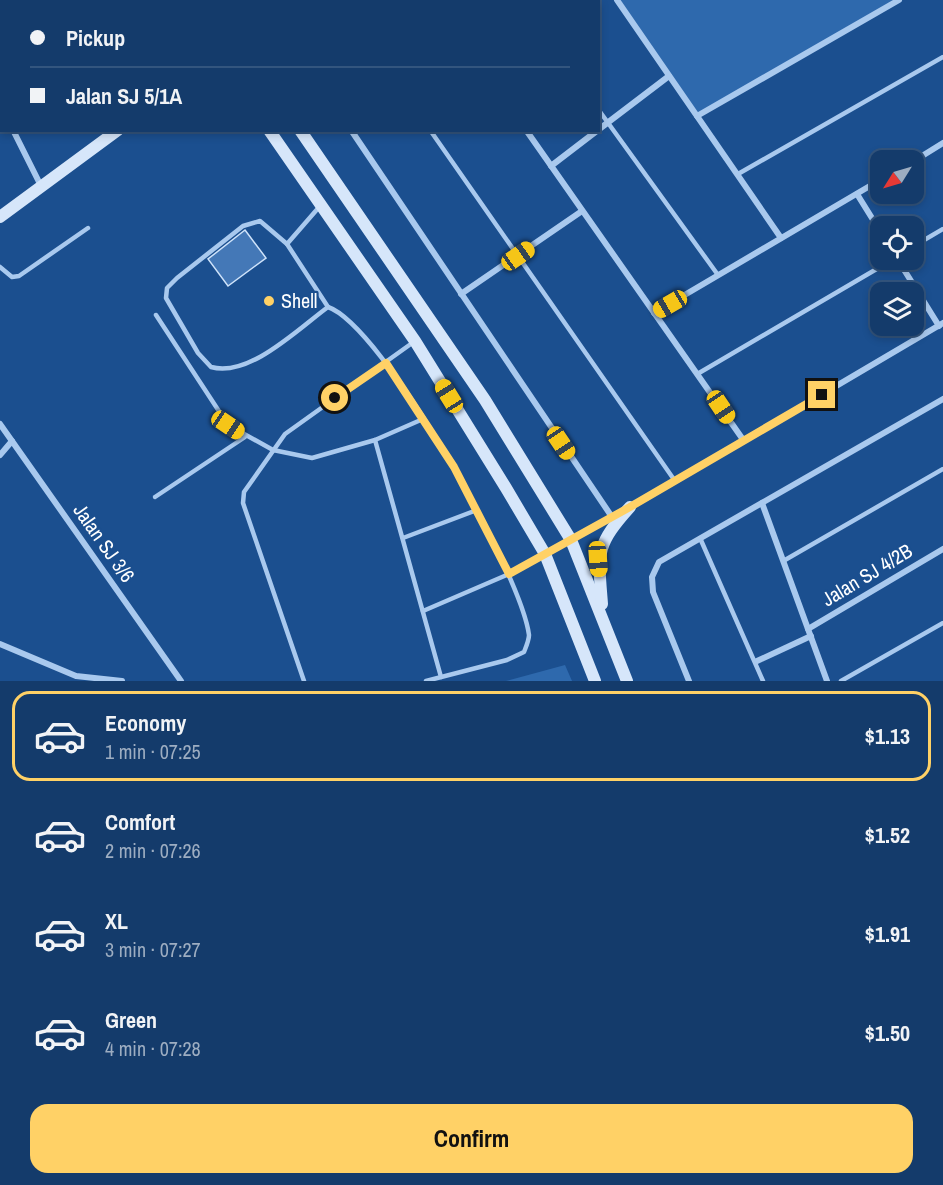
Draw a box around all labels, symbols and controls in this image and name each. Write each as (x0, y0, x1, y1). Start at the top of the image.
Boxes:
text: Pickup (66, 23, 125, 53)
text: Jalan SJ 5/1A (66, 81, 182, 111)
north arrow (870, 150, 924, 204)
map controls (870, 150, 924, 336)
button: locate (870, 216, 924, 270)
car (498, 238, 538, 274)
button: layers (870, 282, 924, 336)
place label: Shell (281, 287, 317, 314)
car (650, 287, 690, 321)
marker: Shell (262, 294, 276, 308)
car (432, 376, 466, 416)
route end (808, 381, 835, 408)
route start (321, 384, 348, 411)
car (703, 387, 739, 427)
car (208, 407, 248, 443)
car (543, 423, 579, 463)
street label: Jalan SJ 3/6 (67, 498, 141, 587)
street label: Jalan SJ 4/2B (816, 537, 917, 612)
car (588, 540, 608, 578)
text: Economy (105, 708, 186, 738)
icon: car (33, 709, 87, 763)
text: $1.13 (865, 721, 910, 751)
text: 1 min · 07:25 (105, 738, 201, 765)
text: Comfort (105, 807, 175, 837)
icon: car (33, 808, 87, 862)
text: $1.52 (865, 820, 910, 850)
text: 2 min · 07:26 (105, 837, 201, 864)
text: XL (105, 906, 128, 936)
icon: car (33, 907, 87, 961)
text: $1.91 (865, 919, 910, 949)
text: 3 min · 07:27 (105, 936, 201, 963)
text: Green (105, 1005, 157, 1035)
icon: car (33, 1006, 87, 1060)
text: $1.50 (865, 1018, 910, 1048)
text: 4 min · 07:28 (105, 1035, 201, 1062)
button: Confirm (30, 1104, 913, 1173)

